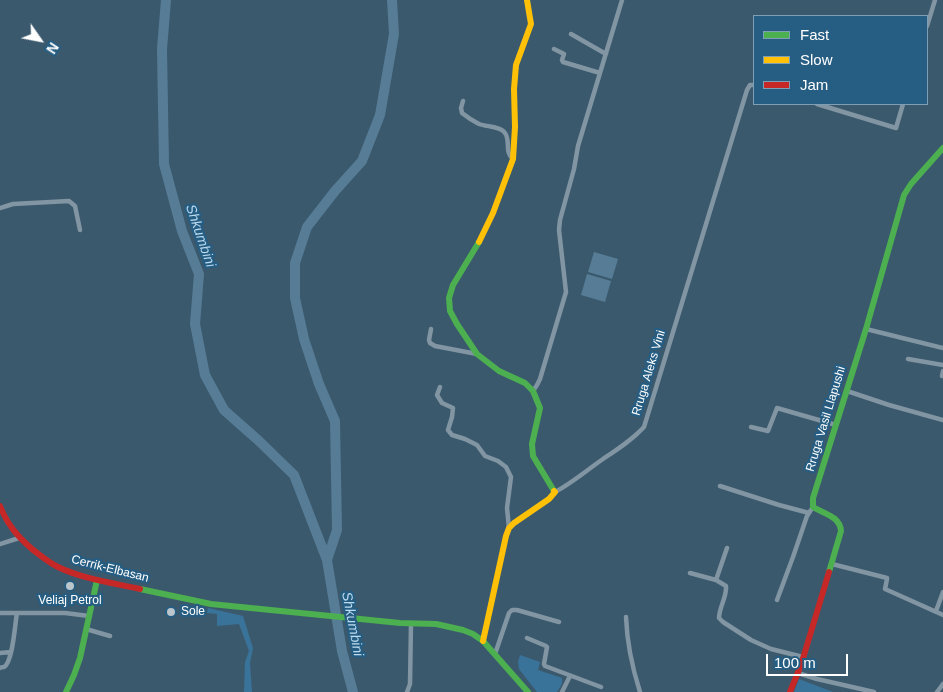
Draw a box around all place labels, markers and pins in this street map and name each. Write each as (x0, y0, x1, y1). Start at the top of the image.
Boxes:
marker: Veliaj Petrol (64, 580, 76, 592)
place label: Veliaj Petrol (38, 594, 102, 608)
place label: Sole (181, 605, 205, 619)
marker: Sole (165, 606, 177, 618)

